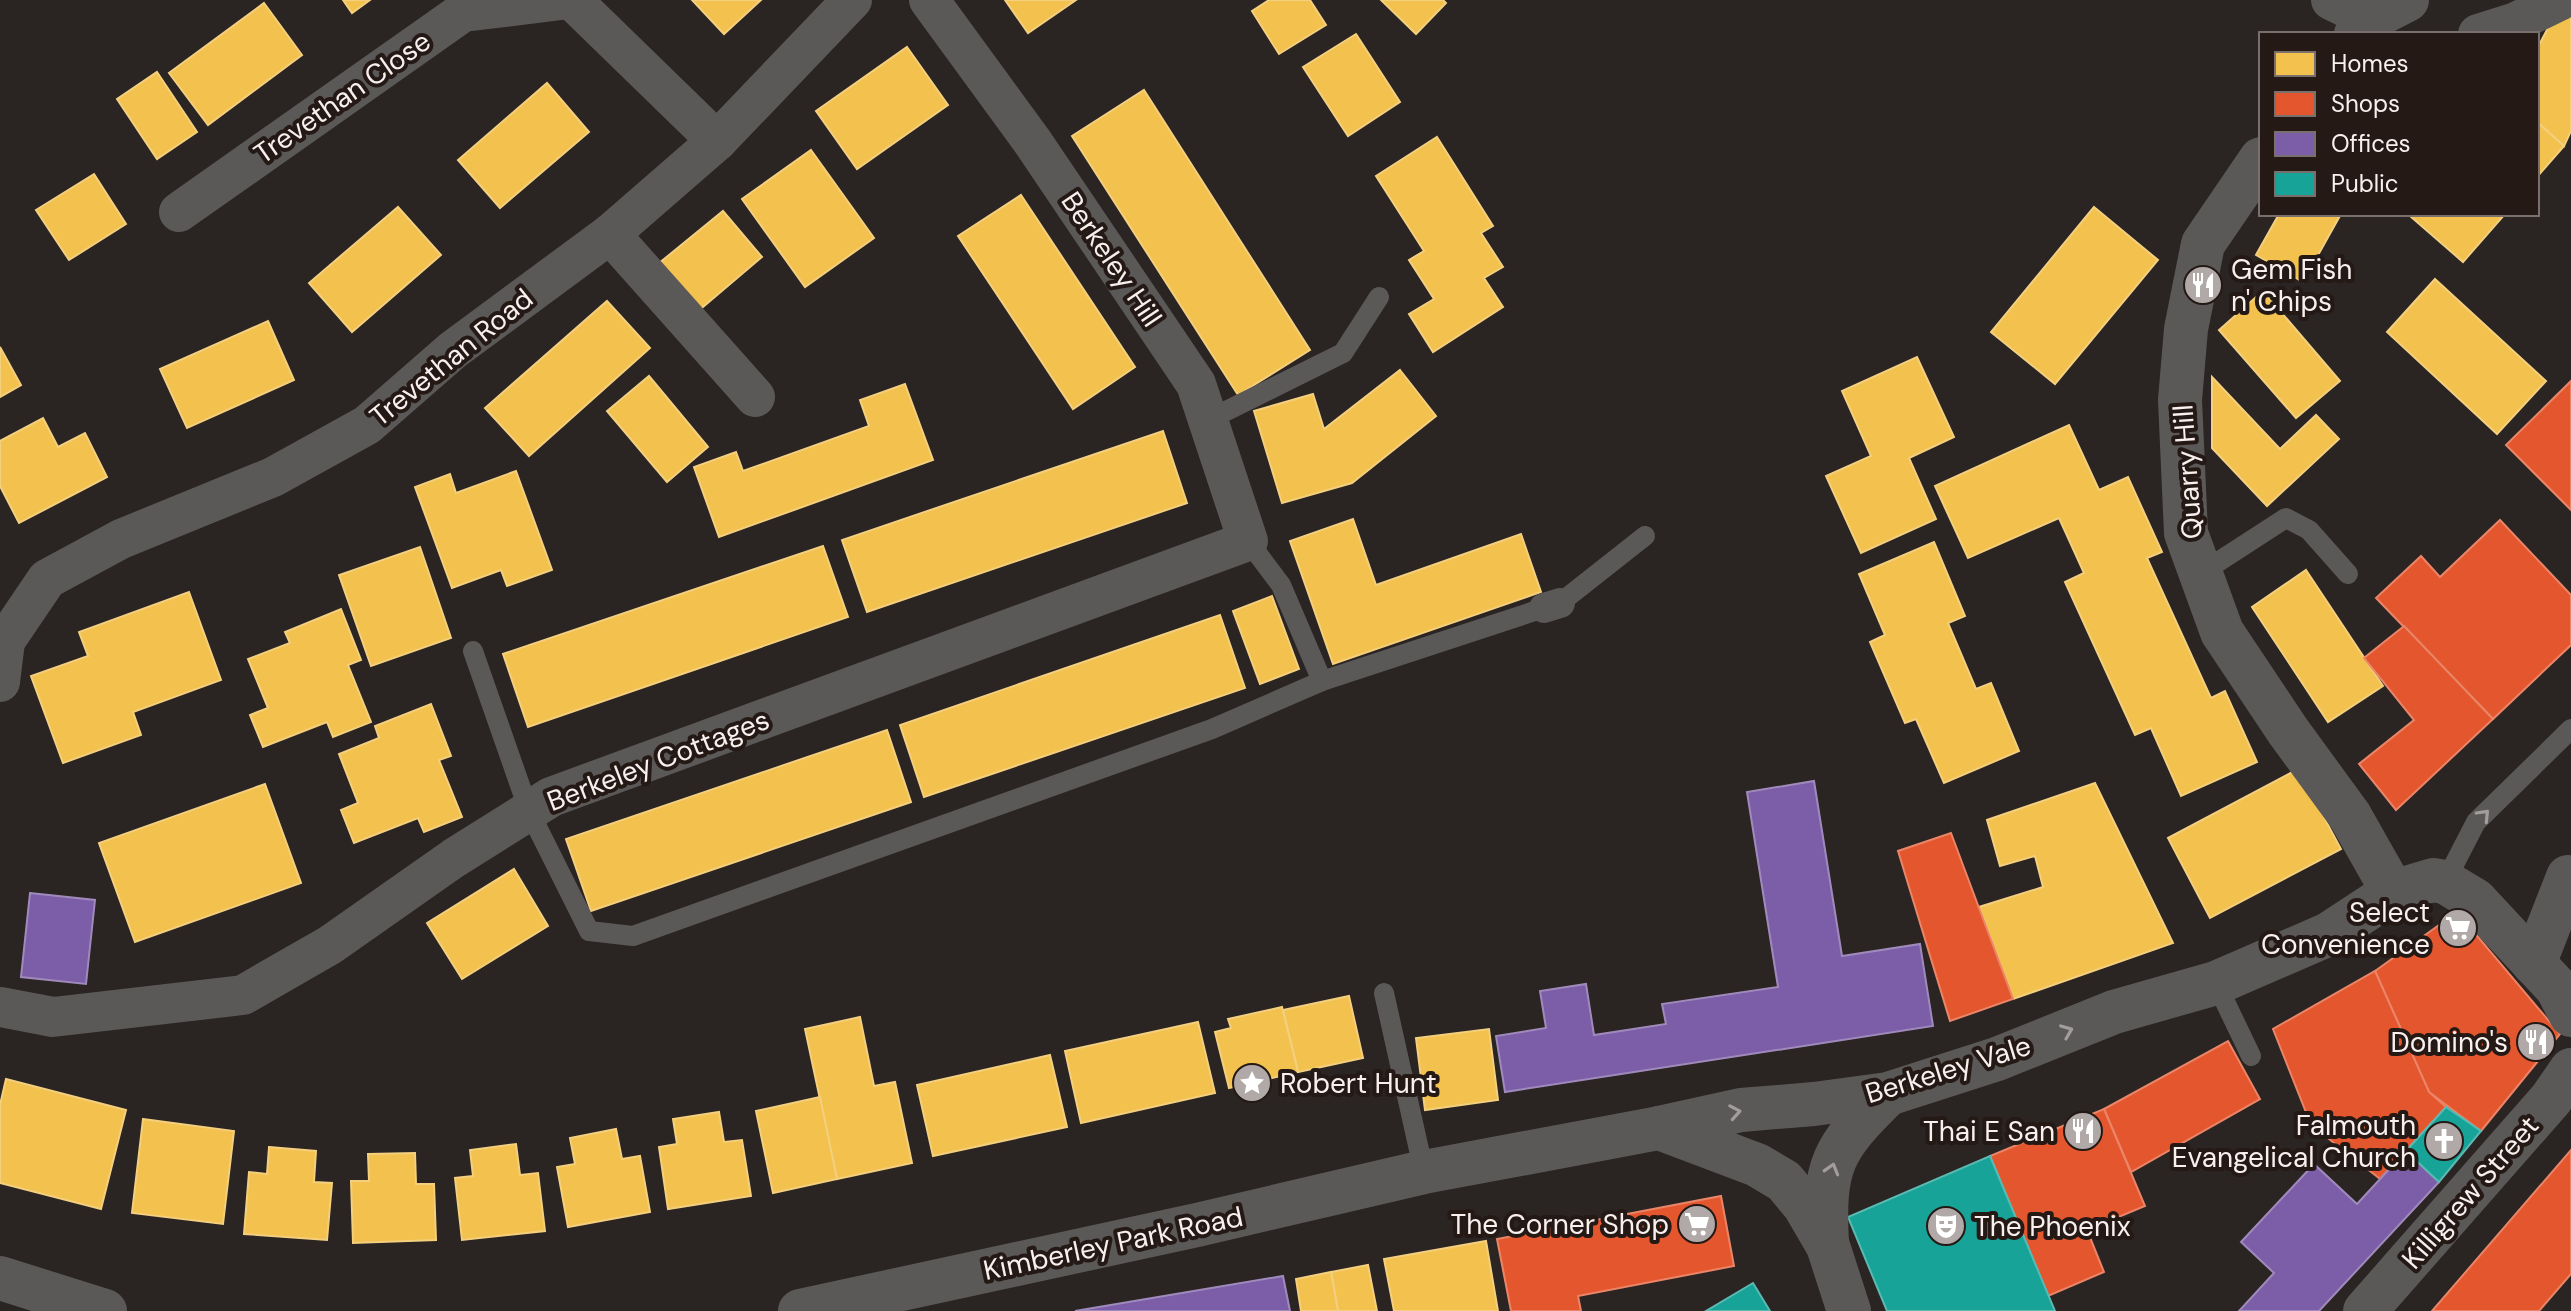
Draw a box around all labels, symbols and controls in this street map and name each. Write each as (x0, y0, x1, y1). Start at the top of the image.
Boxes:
street label: Trevethan Close (247, 23, 438, 172)
legend (2259, 32, 2539, 216)
text: Homes (2331, 48, 2409, 79)
text: Shops (2331, 88, 2400, 119)
text: Offices (2331, 128, 2411, 159)
text: Public (2331, 168, 2399, 199)
street label: Berkeley Hill (1053, 185, 1170, 334)
place label: Gem Fish n' Chips (2231, 251, 2352, 320)
restaurant icon: Gem Fish n' Chips (2182, 264, 2224, 306)
street label: Trevethan Road (362, 280, 541, 435)
street label: Quarry Hill (2164, 403, 2211, 541)
street label: Berkeley Cottages (542, 701, 775, 820)
one-way arrow (2474, 810, 2489, 824)
place label: Select Convenience (2261, 894, 2430, 963)
supermarket icon: Select Convenience (2437, 907, 2479, 949)
restaurant icon: Domino's (2515, 1021, 2557, 1063)
one-way arrow (2059, 1024, 2073, 1041)
place label: Domino's (2390, 1024, 2508, 1061)
street label: Berkeley Vale (1861, 1027, 2035, 1112)
place icon: Robert Hunt (1231, 1062, 1273, 1104)
place label: Robert Hunt (1280, 1065, 1437, 1102)
one-way arrow (1728, 1105, 1742, 1122)
place label: Falmouth Evangelical Church (2172, 1107, 2416, 1176)
street label: Killigrew Street (2394, 1108, 2547, 1277)
restaurant icon: Thai E San (2062, 1110, 2104, 1152)
place label: Thai E San (1923, 1113, 2055, 1150)
church icon: Falmouth Evangelical Church (2423, 1120, 2465, 1162)
one-way arrow (1823, 1163, 1839, 1177)
street label: Kimberley Park Road (980, 1198, 1246, 1289)
supermarket icon: The Corner Shop (1676, 1203, 1718, 1245)
theatre icon: The Phoenix (1925, 1205, 1967, 1247)
place label: The Corner Shop (1451, 1206, 1669, 1243)
place label: The Phoenix (1974, 1208, 2131, 1245)

